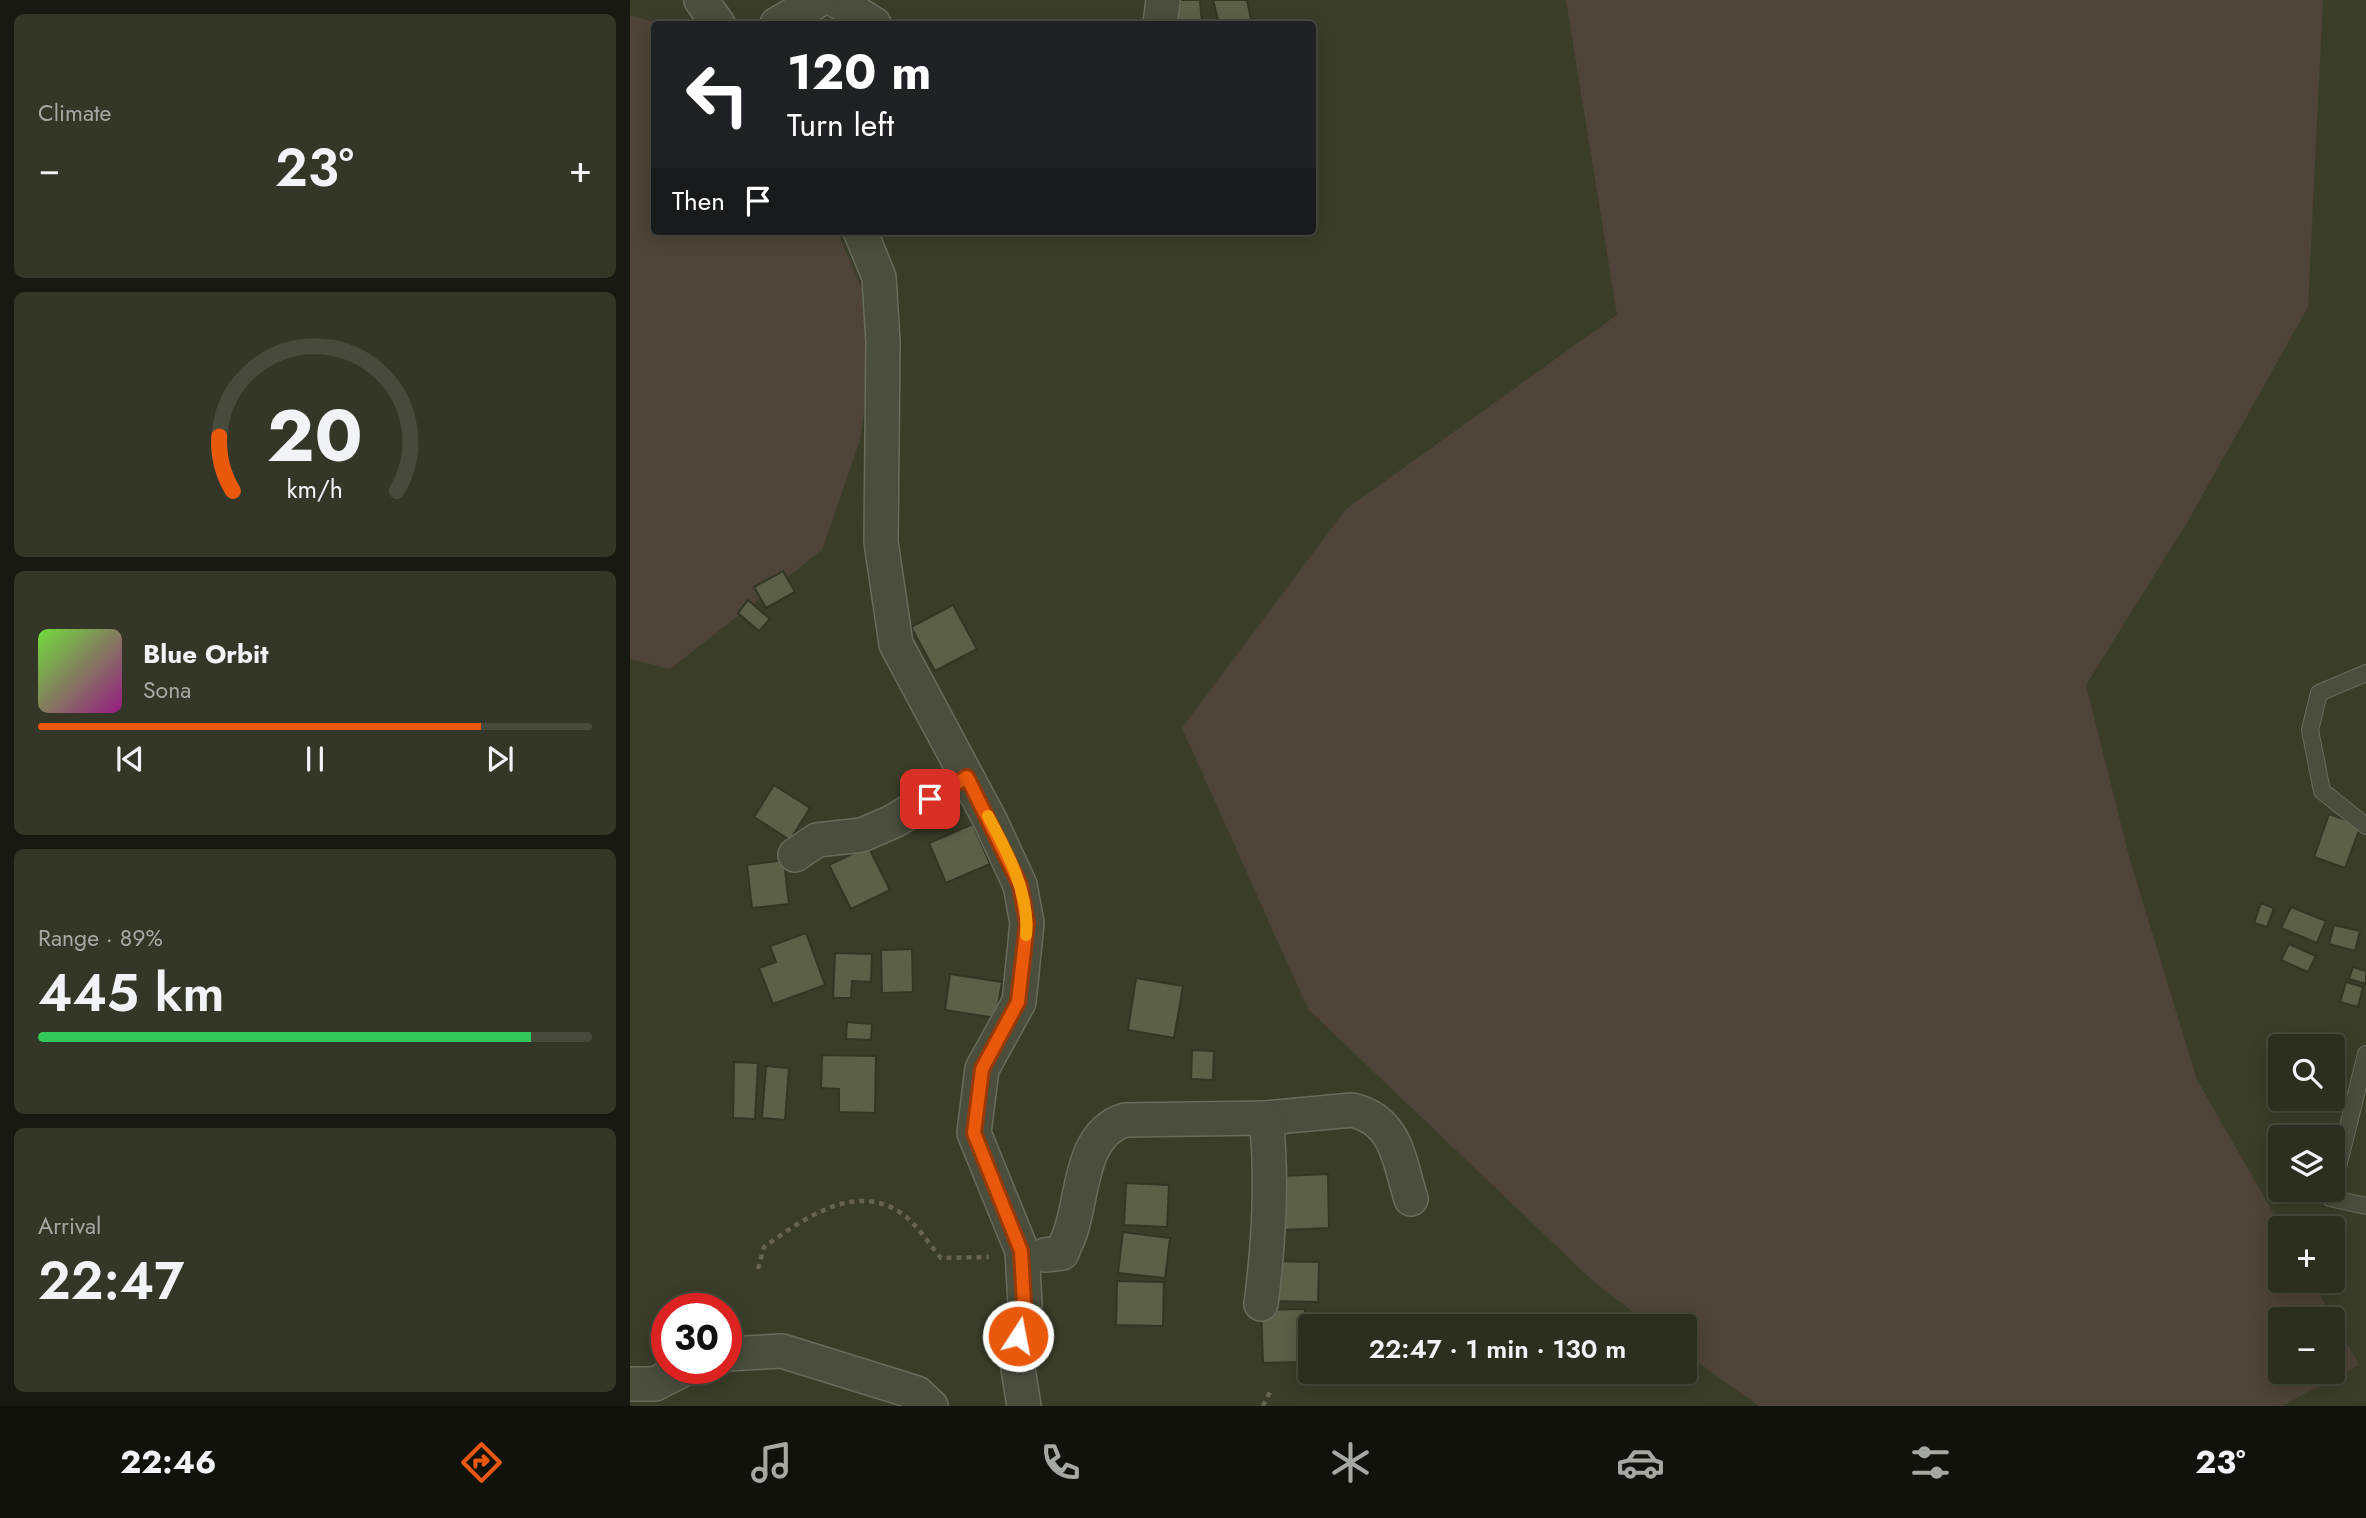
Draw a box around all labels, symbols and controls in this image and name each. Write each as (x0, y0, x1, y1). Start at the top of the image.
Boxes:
text: 120 m (787, 37, 931, 107)
icon: left (672, 49, 763, 140)
text: Climate (38, 96, 111, 130)
text: Turn left (787, 102, 894, 148)
text: 23° (275, 130, 354, 206)
text: − (38, 141, 60, 196)
text: + (569, 141, 592, 196)
text: Then (672, 182, 725, 220)
icon: arrive (739, 182, 777, 220)
text: 20 (267, 383, 363, 488)
text: km/h (287, 470, 343, 506)
text: Blue Orbit (143, 635, 268, 673)
text: Sona (143, 673, 191, 707)
icon: previous (111, 740, 149, 778)
icon: pause (296, 740, 334, 778)
icon: next (481, 740, 519, 778)
pin (900, 769, 960, 829)
icon: arrive (911, 780, 949, 818)
text: Range · 89% (38, 921, 163, 955)
text: 445 km (38, 955, 224, 1031)
map controls (2268, 1034, 2345, 1384)
button: search (2268, 1034, 2345, 1111)
button: layers (2268, 1125, 2345, 1202)
text: Arrival (38, 1209, 101, 1243)
button: + (2268, 1216, 2345, 1293)
text: 22:47 (38, 1243, 184, 1319)
speed limit sign: 30 (651, 1293, 742, 1384)
position arrow (981, 1299, 1055, 1373)
button: − (2268, 1307, 2345, 1384)
text: 22:47 · 1 min · 130 m (1369, 1330, 1626, 1368)
icon: directions (457, 1438, 506, 1487)
icon: music (747, 1438, 796, 1487)
icon: phone (1036, 1438, 1085, 1487)
icon: climate (1326, 1438, 1375, 1487)
icon: car (1616, 1438, 1665, 1487)
icon: filters (1906, 1438, 1955, 1487)
text: 22:46 (120, 1439, 216, 1485)
text: 23° (2195, 1439, 2246, 1485)

